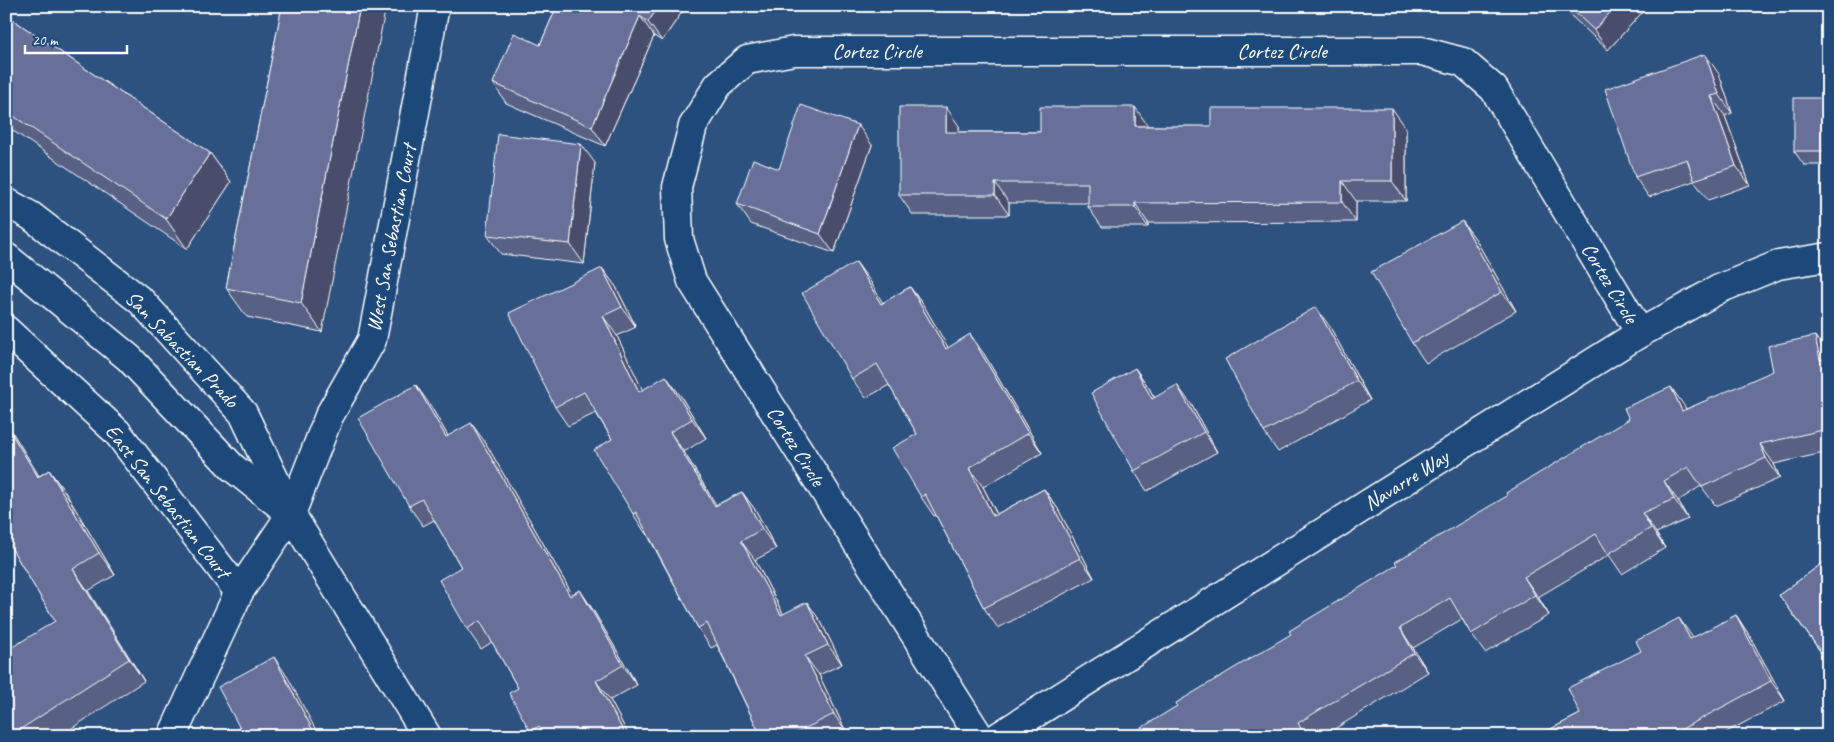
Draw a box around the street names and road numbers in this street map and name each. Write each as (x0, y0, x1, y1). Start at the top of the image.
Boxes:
street label: Cortez Circle (832, 38, 924, 64)
street label: Cortez Circle (1237, 38, 1329, 64)
street label: West San Sebastian Court (360, 139, 422, 334)
street label: Cortez Circle (1576, 238, 1645, 330)
street label: San Sabastian Prado (120, 285, 246, 414)
street label: Cortez Circle (761, 401, 832, 493)
street label: East San Sebastian Court (100, 419, 238, 586)
street label: Navarre Way (1359, 443, 1455, 516)

